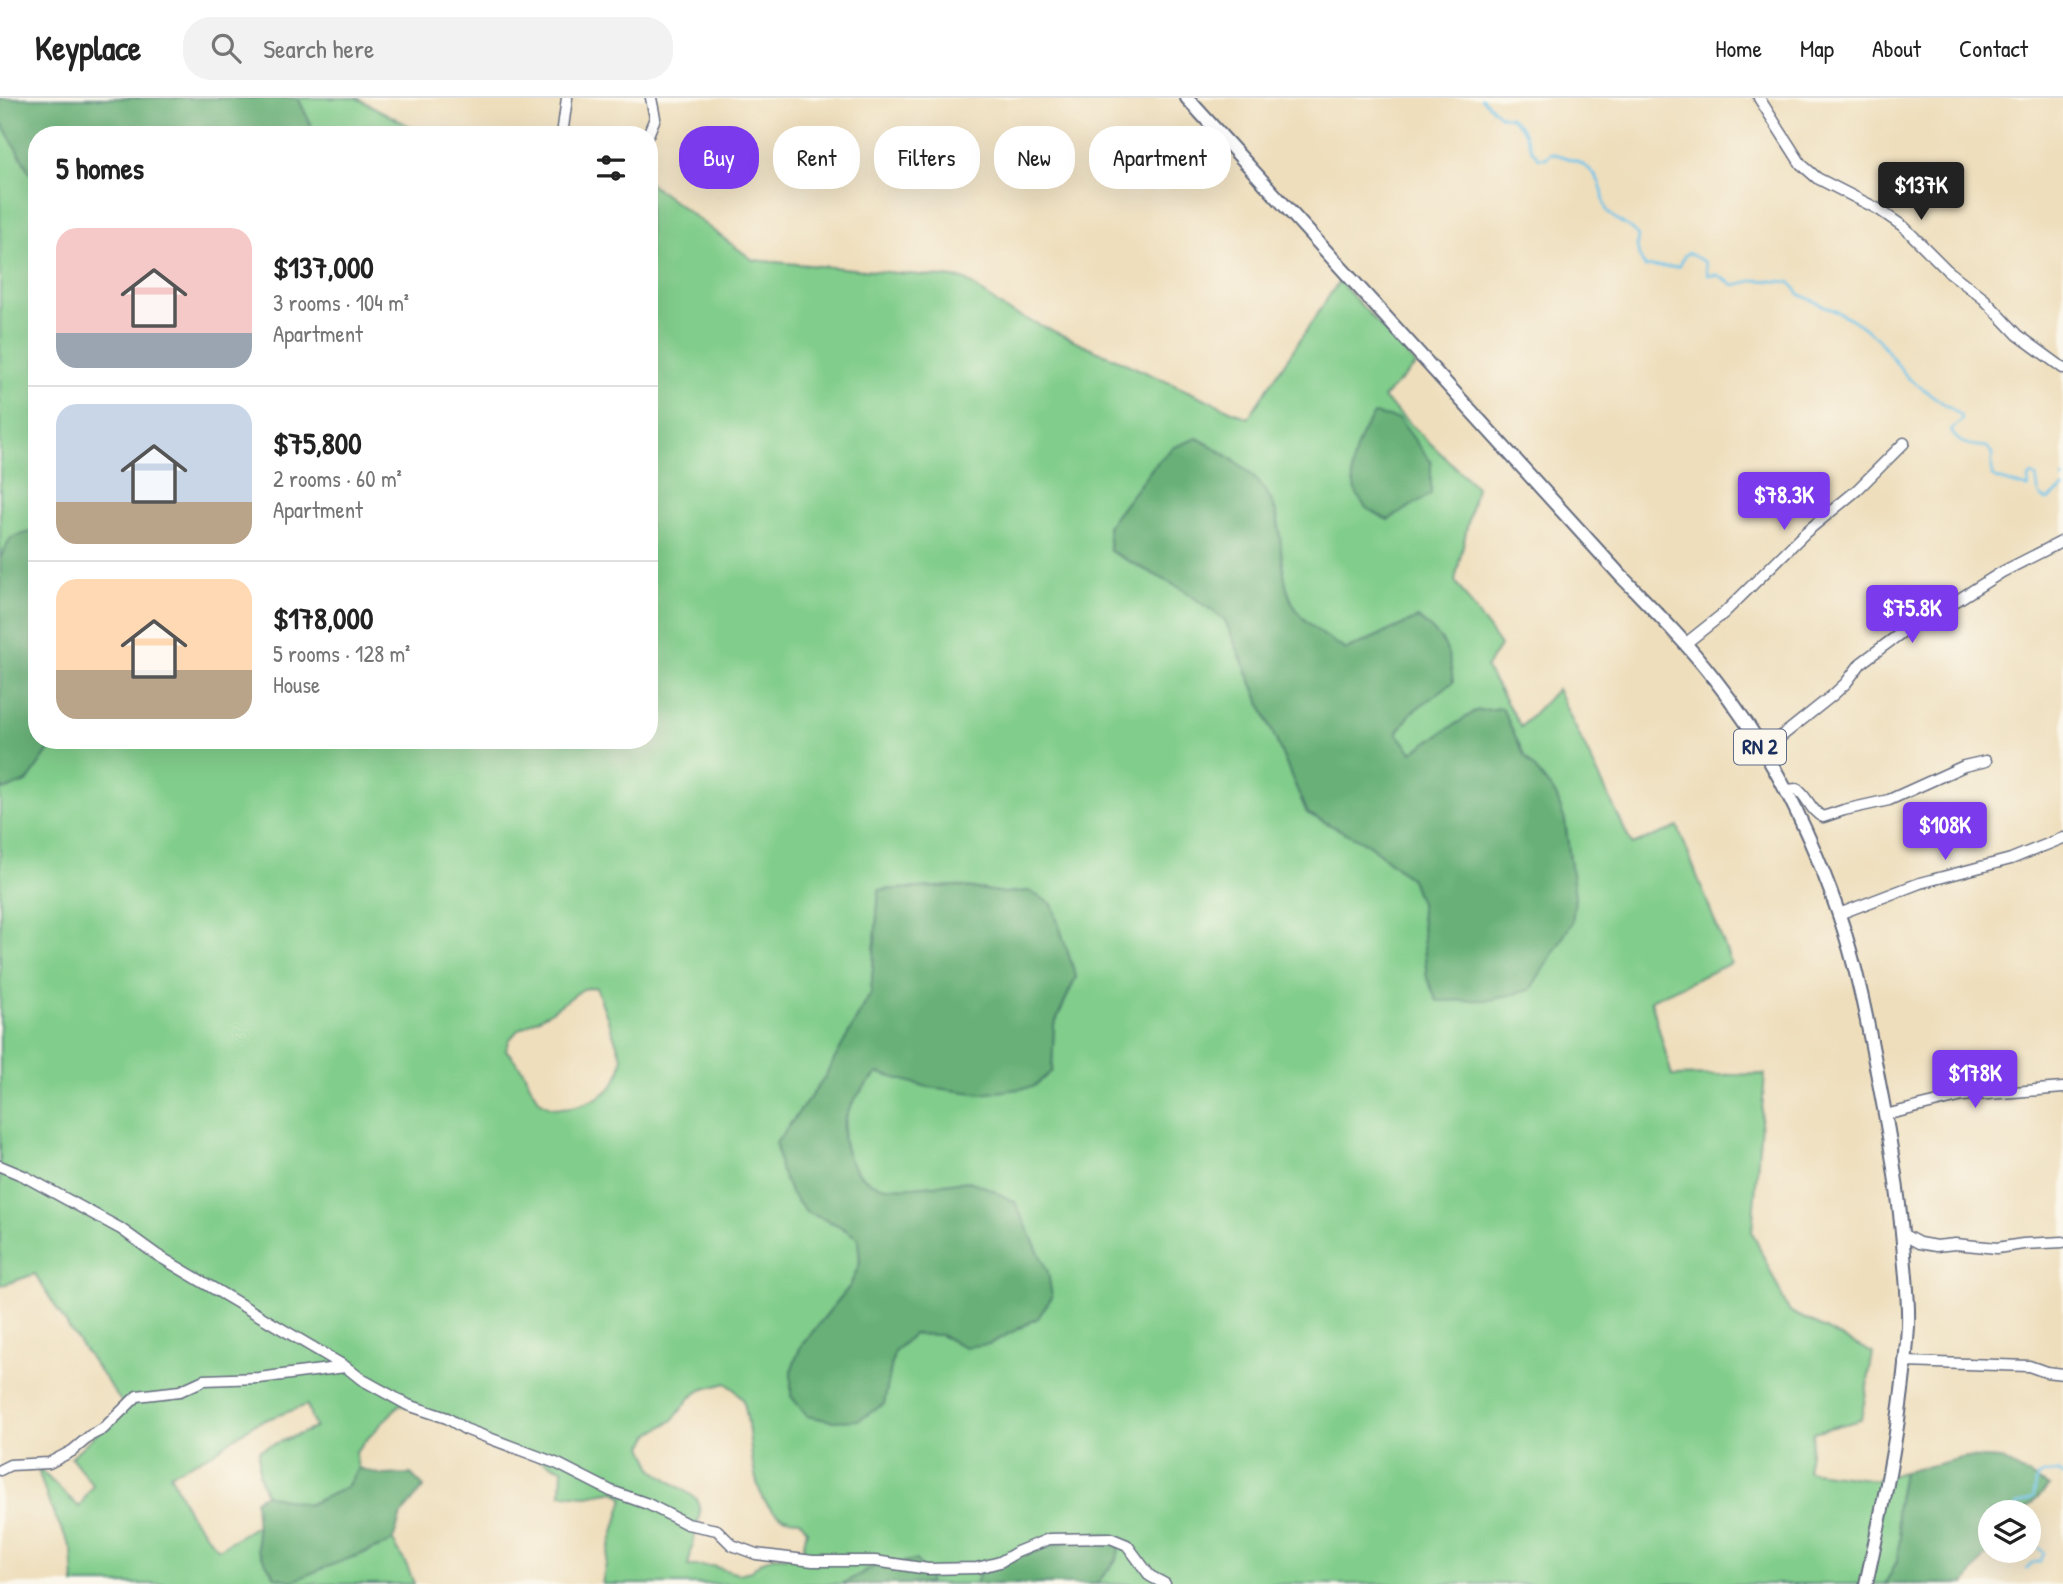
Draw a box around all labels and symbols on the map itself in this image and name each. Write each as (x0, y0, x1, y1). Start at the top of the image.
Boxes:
pin: $137K (1872, 162, 1970, 222)
pin: $78.3K (1727, 472, 1841, 532)
pin: $75.8K (1855, 586, 1969, 645)
road number: RN 2 (1734, 730, 1786, 764)
pin: $108K (1896, 802, 1994, 862)
pin: $178K (1926, 1051, 2024, 1110)

